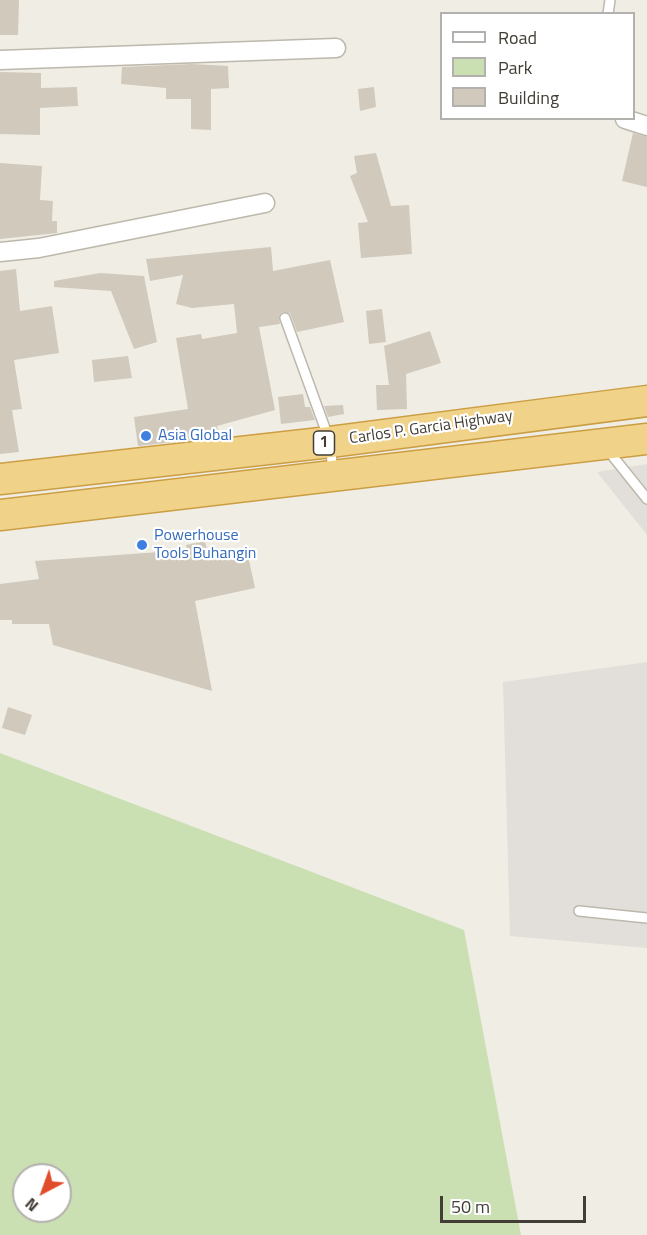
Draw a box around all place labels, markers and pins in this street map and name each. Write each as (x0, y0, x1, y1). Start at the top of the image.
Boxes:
place label: Asia Global (158, 426, 232, 446)
marker: Asia Global (139, 429, 153, 443)
place label: Powerhouse Tools Buhangin (154, 526, 256, 564)
marker: Powerhouse Tools Buhangin (135, 538, 149, 552)

